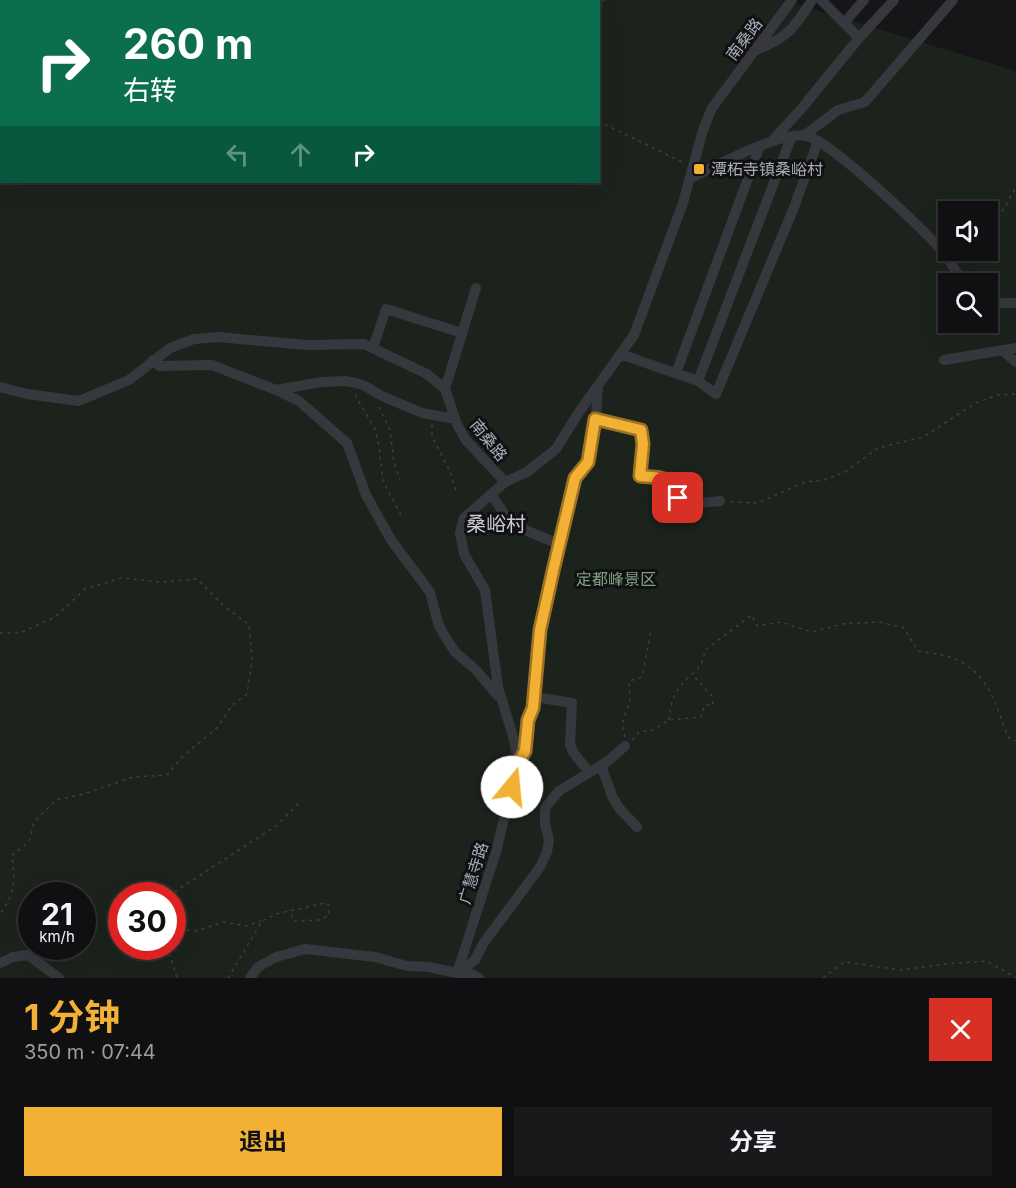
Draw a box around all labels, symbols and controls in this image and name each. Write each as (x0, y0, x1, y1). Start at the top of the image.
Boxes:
street label: 南桑路 (722, 14, 766, 64)
text: 260 m (123, 18, 253, 69)
icon: right (24, 24, 102, 102)
text: 右转 (123, 74, 177, 107)
icon: left (221, 138, 254, 171)
icon: ahead (284, 138, 317, 171)
icon: right (347, 138, 380, 171)
place label: 潭柘寺镇桑峪村 (711, 159, 823, 179)
marker: 潭柘寺镇桑峪村 (692, 162, 706, 176)
map controls (938, 201, 998, 333)
button: sound (938, 201, 998, 261)
button: search (938, 273, 998, 333)
street label: 南桑路 (466, 415, 512, 465)
pin (652, 472, 703, 523)
icon: arrive (661, 481, 694, 514)
district label: 桑峪村 (466, 512, 526, 536)
park label: 定都峰景区 (576, 569, 656, 589)
position arrow (480, 755, 544, 819)
street label: 广慧寺路 (454, 839, 492, 907)
speed limit sign: 30 (108, 882, 186, 960)
text: 21 (41, 896, 73, 932)
text: km/h (39, 927, 75, 946)
text: 1 分钟 (24, 995, 120, 1039)
button: close (929, 998, 992, 1061)
text: 350 m · 07:44 (24, 1040, 156, 1064)
button: 退出 (24, 1107, 502, 1176)
button: 分享 (514, 1107, 992, 1176)

